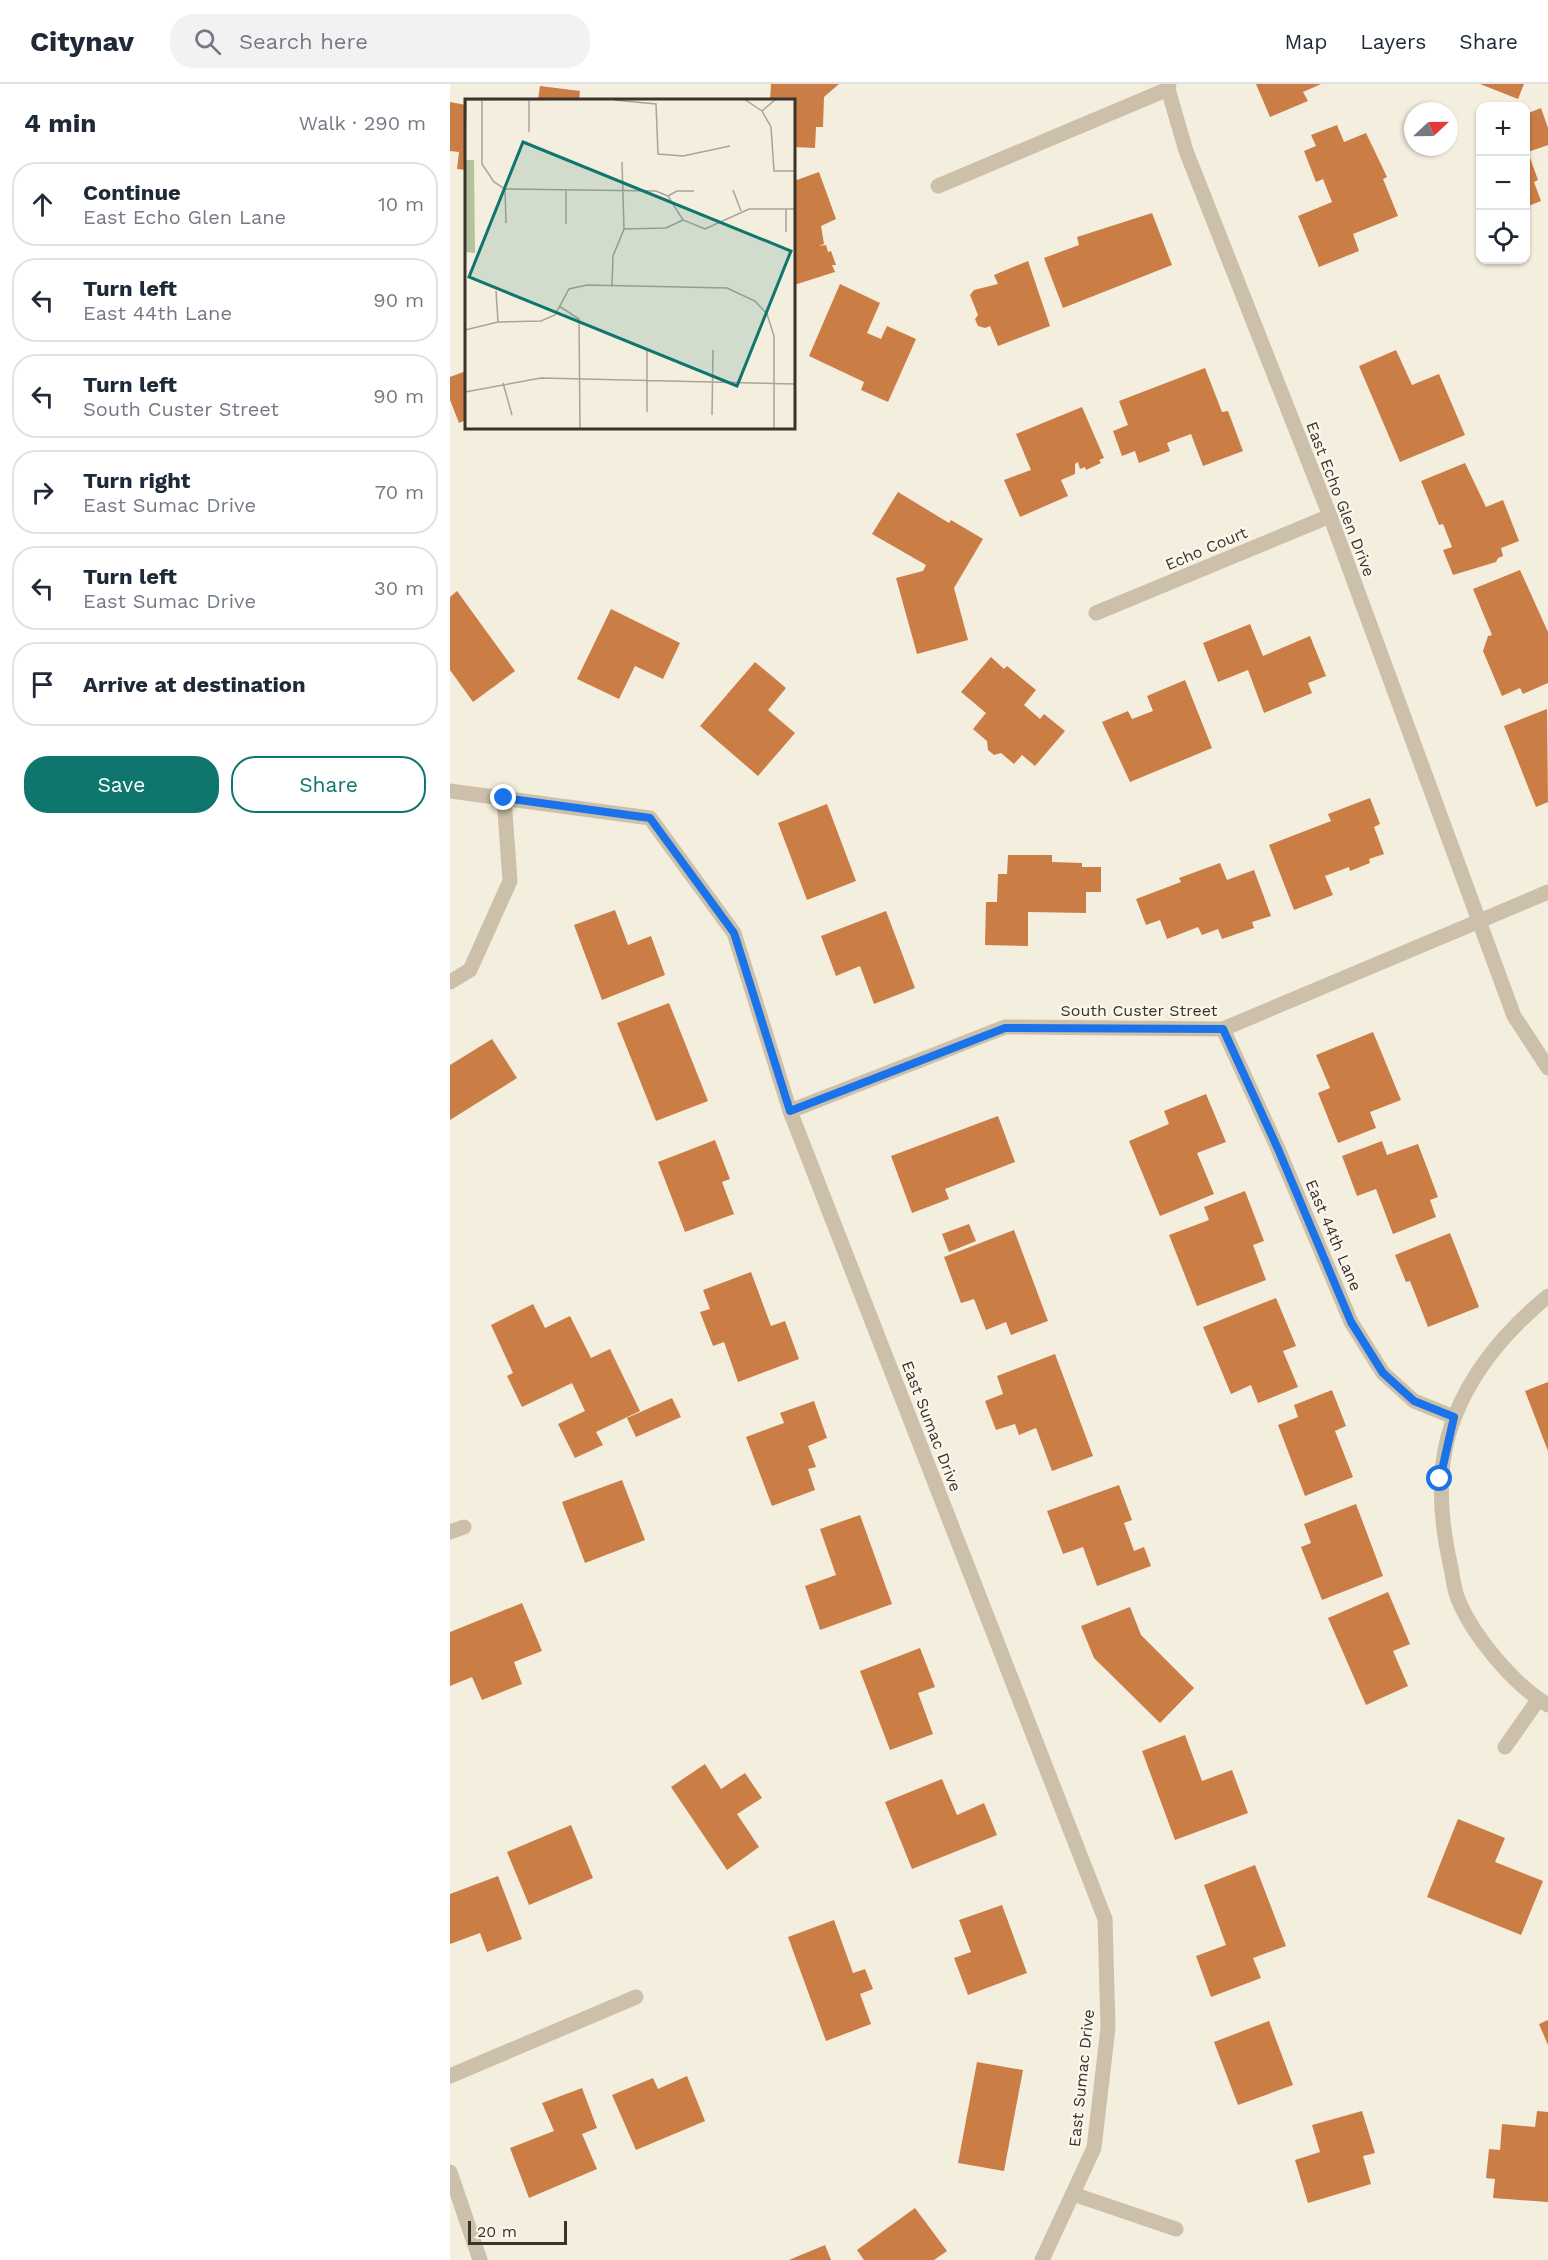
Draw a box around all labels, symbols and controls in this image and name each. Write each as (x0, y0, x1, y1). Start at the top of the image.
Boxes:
search box (170, 14, 590, 68)
text: Citynav (30, 25, 134, 58)
icon: search (191, 25, 224, 58)
text: Search here (239, 29, 368, 54)
text: Map (1284, 29, 1327, 54)
text: Layers (1360, 29, 1426, 54)
text: Share (1459, 29, 1518, 54)
inset map (465, 99, 795, 429)
north arrow (1404, 102, 1458, 156)
map controls (1476, 102, 1530, 264)
button: + (1476, 102, 1530, 156)
text: 4 min (24, 108, 96, 138)
text: Walk · 290 m (299, 111, 426, 135)
button: − (1476, 156, 1530, 210)
text: Continue (83, 180, 181, 205)
icon: ahead (26, 188, 59, 221)
text: 10 m (378, 192, 424, 216)
text: East Echo Glen Lane (83, 205, 286, 229)
button: locate (1476, 210, 1530, 264)
text: Turn left (83, 276, 177, 301)
icon: left (26, 284, 59, 317)
text: 90 m (373, 288, 424, 312)
text: East 44th Lane (83, 301, 232, 325)
text: Turn left (83, 372, 177, 397)
icon: left (26, 380, 59, 413)
text: 90 m (373, 384, 424, 408)
text: South Custer Street (83, 397, 279, 421)
street label: East Echo Glen Drive (1302, 419, 1379, 579)
text: Turn right (83, 468, 190, 493)
icon: right (26, 476, 59, 509)
text: 70 m (375, 480, 424, 504)
text: East Sumac Drive (83, 493, 256, 517)
street label: Echo Court (1162, 523, 1250, 574)
text: Turn left (83, 564, 177, 589)
icon: left (26, 572, 59, 605)
text: 30 m (374, 576, 424, 600)
text: East Sumac Drive (83, 589, 256, 613)
icon: arrive (26, 668, 59, 701)
text: Arrive at destination (83, 672, 306, 697)
button: Save (24, 756, 219, 813)
button: Share (231, 756, 426, 813)
route end (490, 784, 516, 810)
street label: South Custer Street (1061, 1001, 1218, 1020)
street label: East 44th Lane (1302, 1177, 1366, 1294)
street label: East Sumac Drive (898, 1358, 965, 1494)
route start (1426, 1465, 1452, 1491)
street label: East Sumac Drive (1065, 2008, 1098, 2148)
scale bar (468, 2218, 567, 2246)
text: 20 m (477, 2222, 517, 2241)

